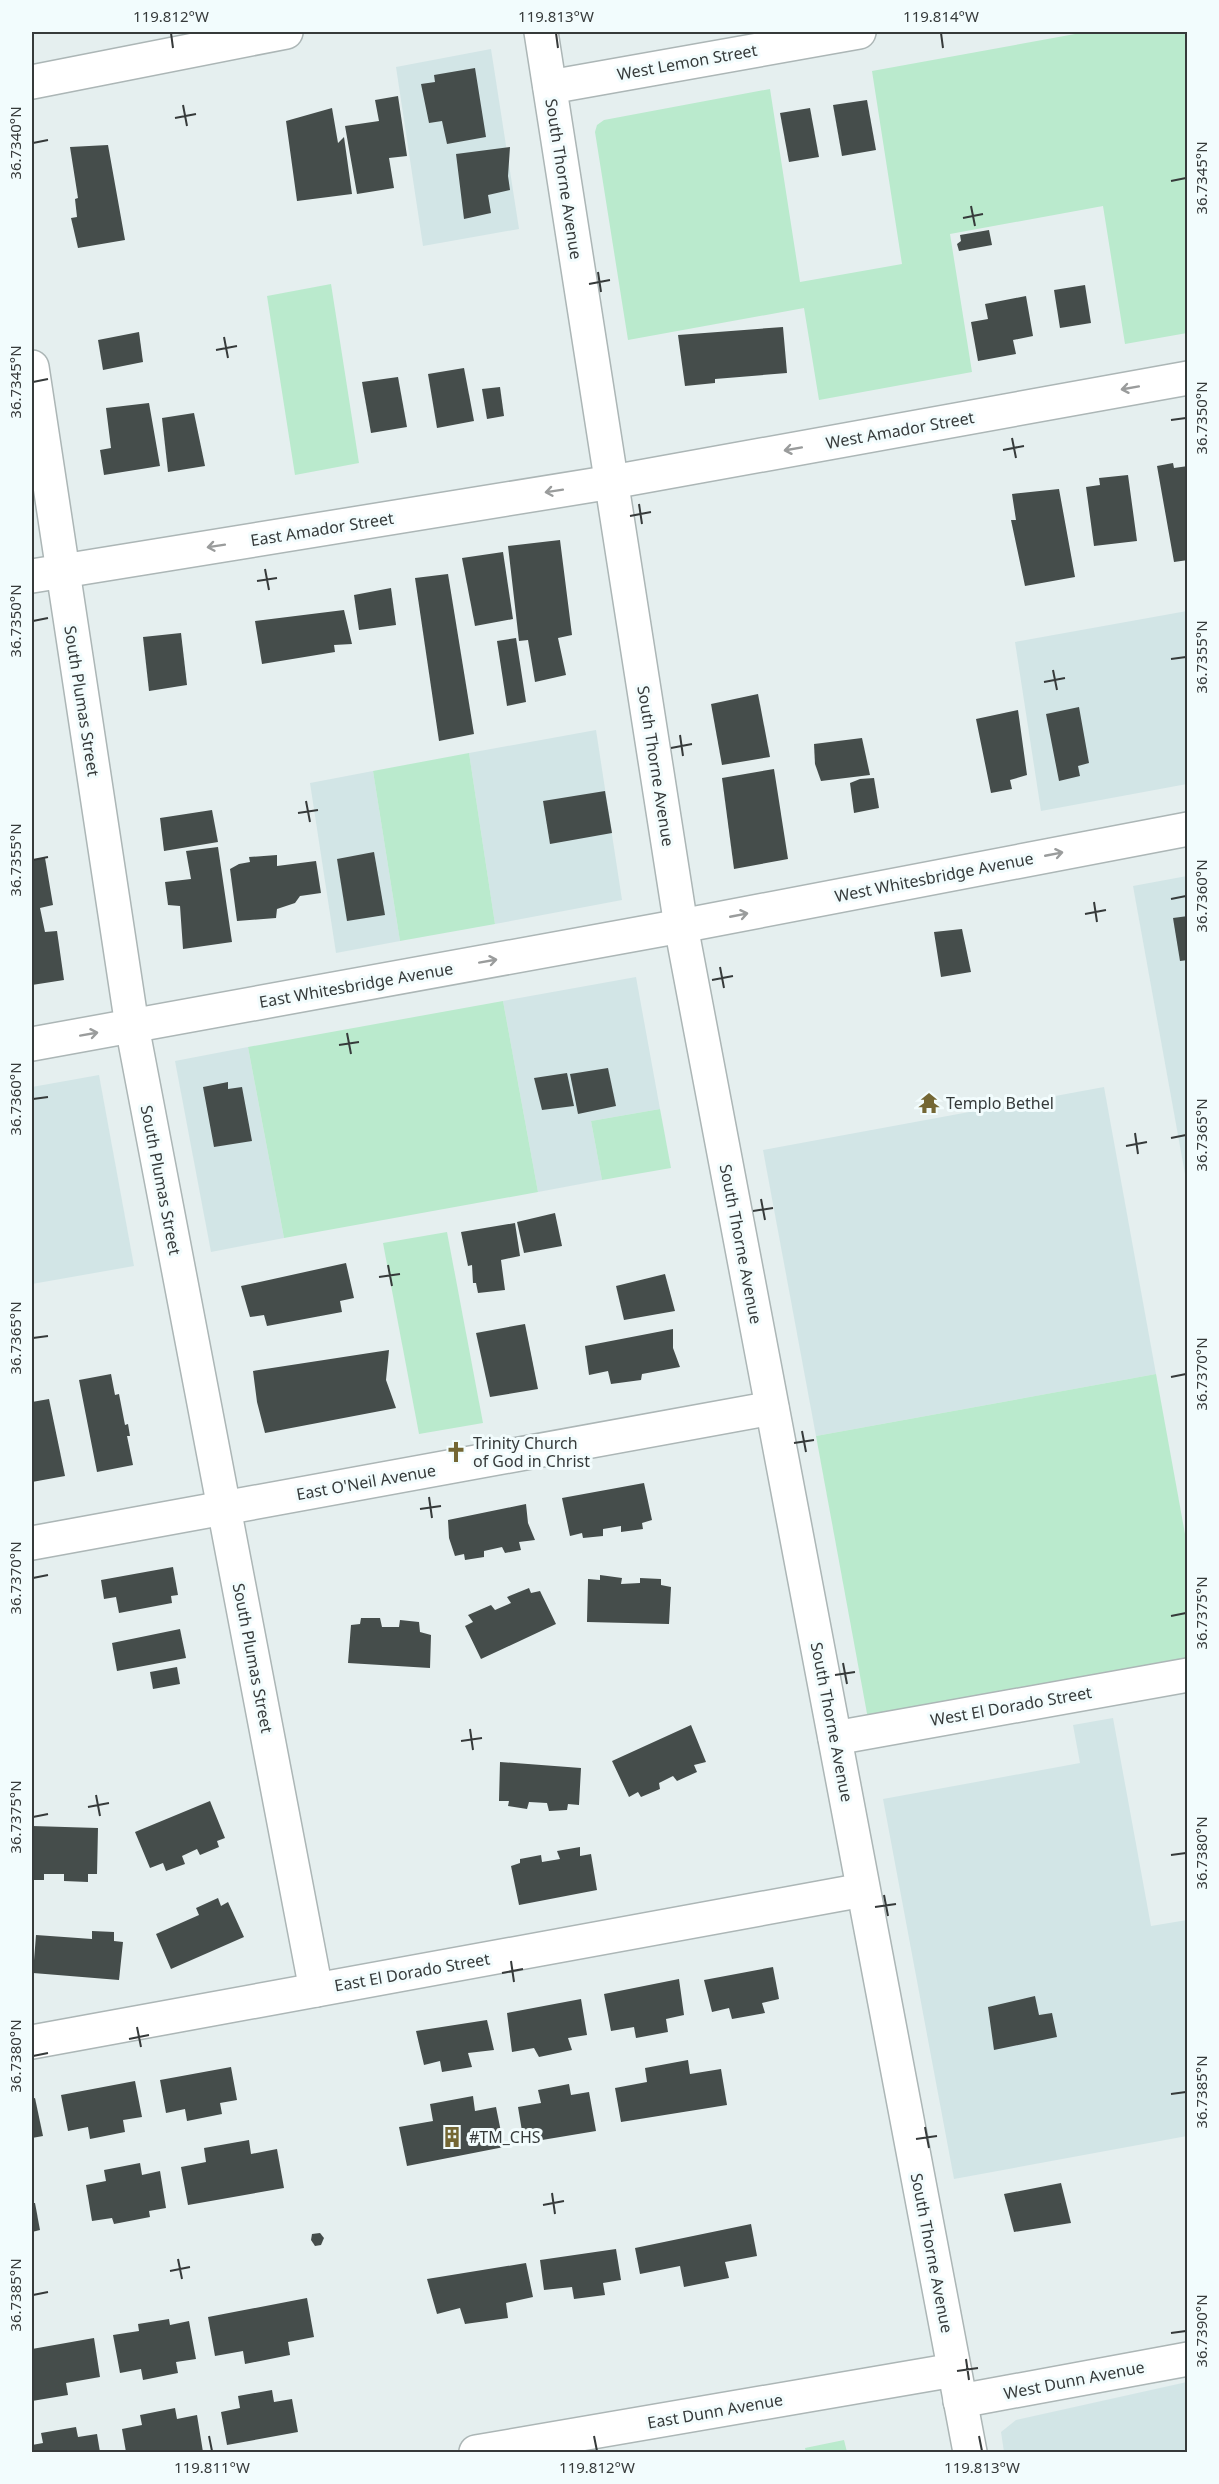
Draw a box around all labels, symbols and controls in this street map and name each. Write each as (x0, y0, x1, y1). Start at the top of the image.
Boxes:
text: 119.812°W (133, 6, 209, 26)
text: 119.813°W (518, 6, 594, 26)
text: 119.814°W (903, 6, 979, 26)
street label: West Lemon Street (615, 39, 759, 85)
street label: South Thorne Avenue (540, 97, 588, 261)
text: 36.7340°N (5, 106, 25, 180)
text: 36.7345°N (1191, 141, 1211, 215)
text: 36.7345°N (5, 345, 25, 419)
text: 36.7350°N (1191, 381, 1211, 455)
one-way arrow (1121, 383, 1140, 394)
street label: West Amador Street (824, 406, 976, 454)
one-way arrow (784, 444, 804, 455)
one-way arrow (545, 486, 564, 497)
street label: East Amador Street (249, 507, 395, 551)
one-way arrow (207, 540, 227, 551)
text: 36.7350°N (5, 584, 25, 658)
text: 36.7355°N (1191, 620, 1211, 694)
street label: South Plumas Street (59, 624, 105, 778)
street label: South Thorne Avenue (632, 684, 680, 848)
text: 36.7355°N (5, 823, 25, 897)
street label: West Whitesbridge Avenue (833, 847, 1035, 907)
one-way arrow (1043, 848, 1063, 859)
text: 36.7360°N (1191, 859, 1211, 933)
one-way arrow (728, 909, 748, 920)
one-way arrow (477, 956, 497, 967)
street label: East Whitesbridge Avenue (257, 957, 455, 1013)
one-way arrow (79, 1028, 98, 1039)
text: 36.7360°N (5, 1062, 25, 1136)
temple icon: Templo Bethel (917, 1091, 941, 1115)
place label: Templo Bethel (946, 1092, 1054, 1114)
text: 36.7365°N (1191, 1098, 1211, 1172)
street label: South Plumas Street (136, 1103, 186, 1257)
street label: South Thorne Avenue (715, 1162, 767, 1326)
text: 36.7365°N (5, 1301, 25, 1375)
text: 36.7370°N (1191, 1337, 1211, 1411)
place label: Trinity Church of God in Christ (473, 1432, 590, 1472)
church icon: Trinity Church of God in Christ (444, 1440, 468, 1464)
street label: East O'Neil Avenue (294, 1459, 438, 1505)
text: 36.7370°N (5, 1541, 25, 1615)
text: 36.7375°N (1191, 1576, 1211, 1650)
street label: South Plumas Street (228, 1581, 278, 1735)
street label: South Thorne Avenue (806, 1640, 858, 1804)
street label: West El Dorado Street (929, 1681, 1094, 1731)
text: 36.7375°N (5, 1780, 25, 1854)
text: 36.7380°N (1191, 1816, 1211, 1890)
street label: East El Dorado Street (332, 1947, 492, 1997)
text: 36.7380°N (5, 2019, 25, 2093)
text: 36.7385°N (1191, 2055, 1211, 2129)
building icon: #TM_CHS (440, 2125, 464, 2149)
place label: #TM_CHS (469, 2126, 541, 2148)
street label: South Thorne Avenue (906, 2171, 958, 2335)
text: 36.7385°N (5, 2258, 25, 2332)
text: 36.7390°N (1191, 2294, 1211, 2368)
street label: West Dunn Avenue (1002, 2356, 1146, 2404)
street label: East Dunn Avenue (646, 2388, 784, 2434)
text: 119.811°W (174, 2457, 250, 2477)
text: 119.812°W (559, 2457, 635, 2477)
text: 119.813°W (944, 2457, 1020, 2477)

